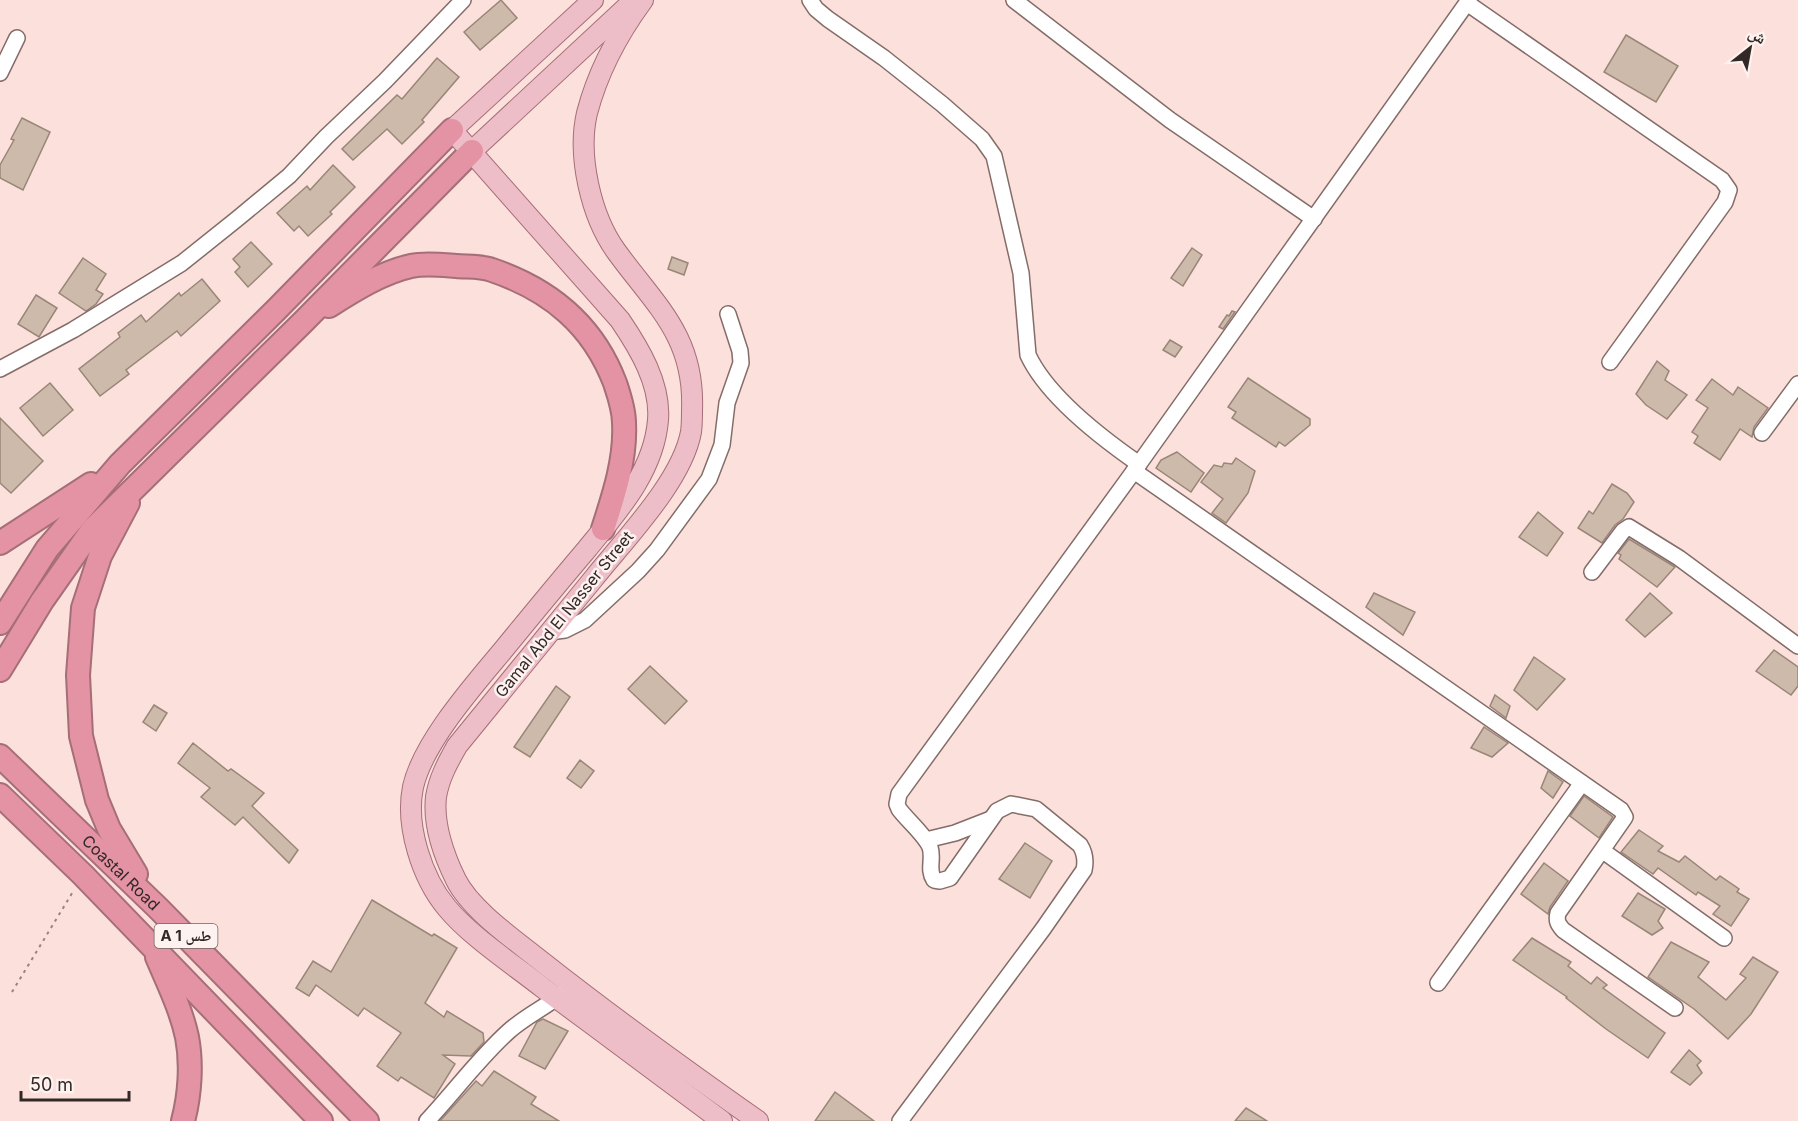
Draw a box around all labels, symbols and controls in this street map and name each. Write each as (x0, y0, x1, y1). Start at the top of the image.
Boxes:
north arrow (1720, 18, 1780, 78)
text: ش (1745, 22, 1770, 48)
street label: Gamal Abd El Nasser Street (491, 527, 637, 701)
street label: Coastal Road (78, 831, 164, 914)
road number: A 1 طس (154, 924, 218, 948)
scale bar (21, 1064, 129, 1102)
text: 50 m (30, 1074, 73, 1095)

